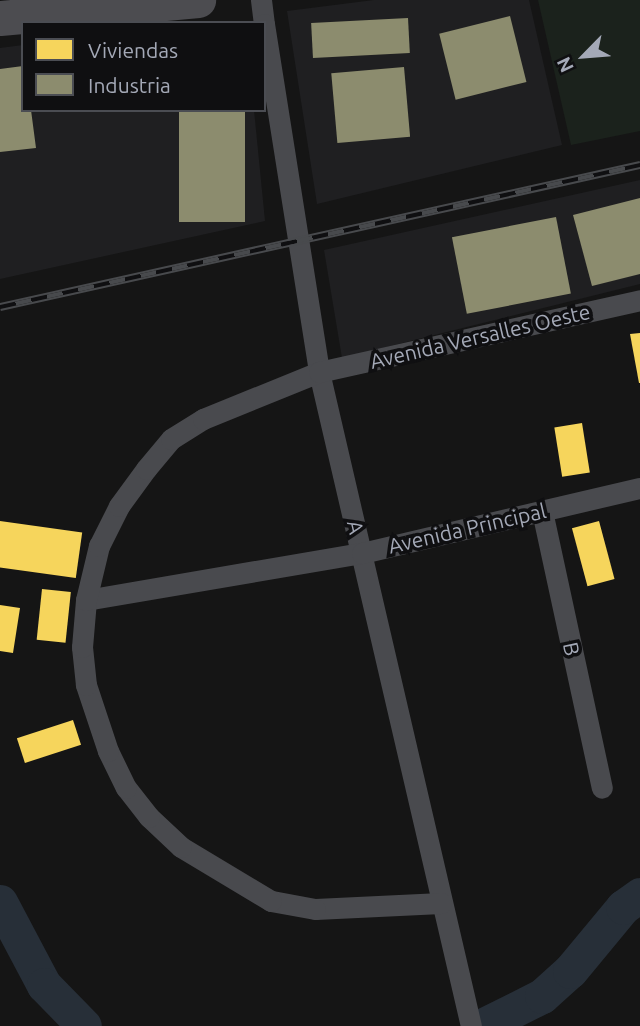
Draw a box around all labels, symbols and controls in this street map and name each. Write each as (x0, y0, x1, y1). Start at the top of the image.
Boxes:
legend (21, 21, 266, 112)
north arrow (549, 21, 619, 91)
text: Viviendas (88, 38, 178, 62)
text: N (552, 54, 578, 76)
text: Industria (88, 73, 171, 97)
street label: Avenida Versalles Oeste (367, 298, 593, 374)
street label: Avenida Principal (386, 498, 548, 558)
street label: A (342, 518, 370, 536)
street label: B (558, 640, 586, 658)

